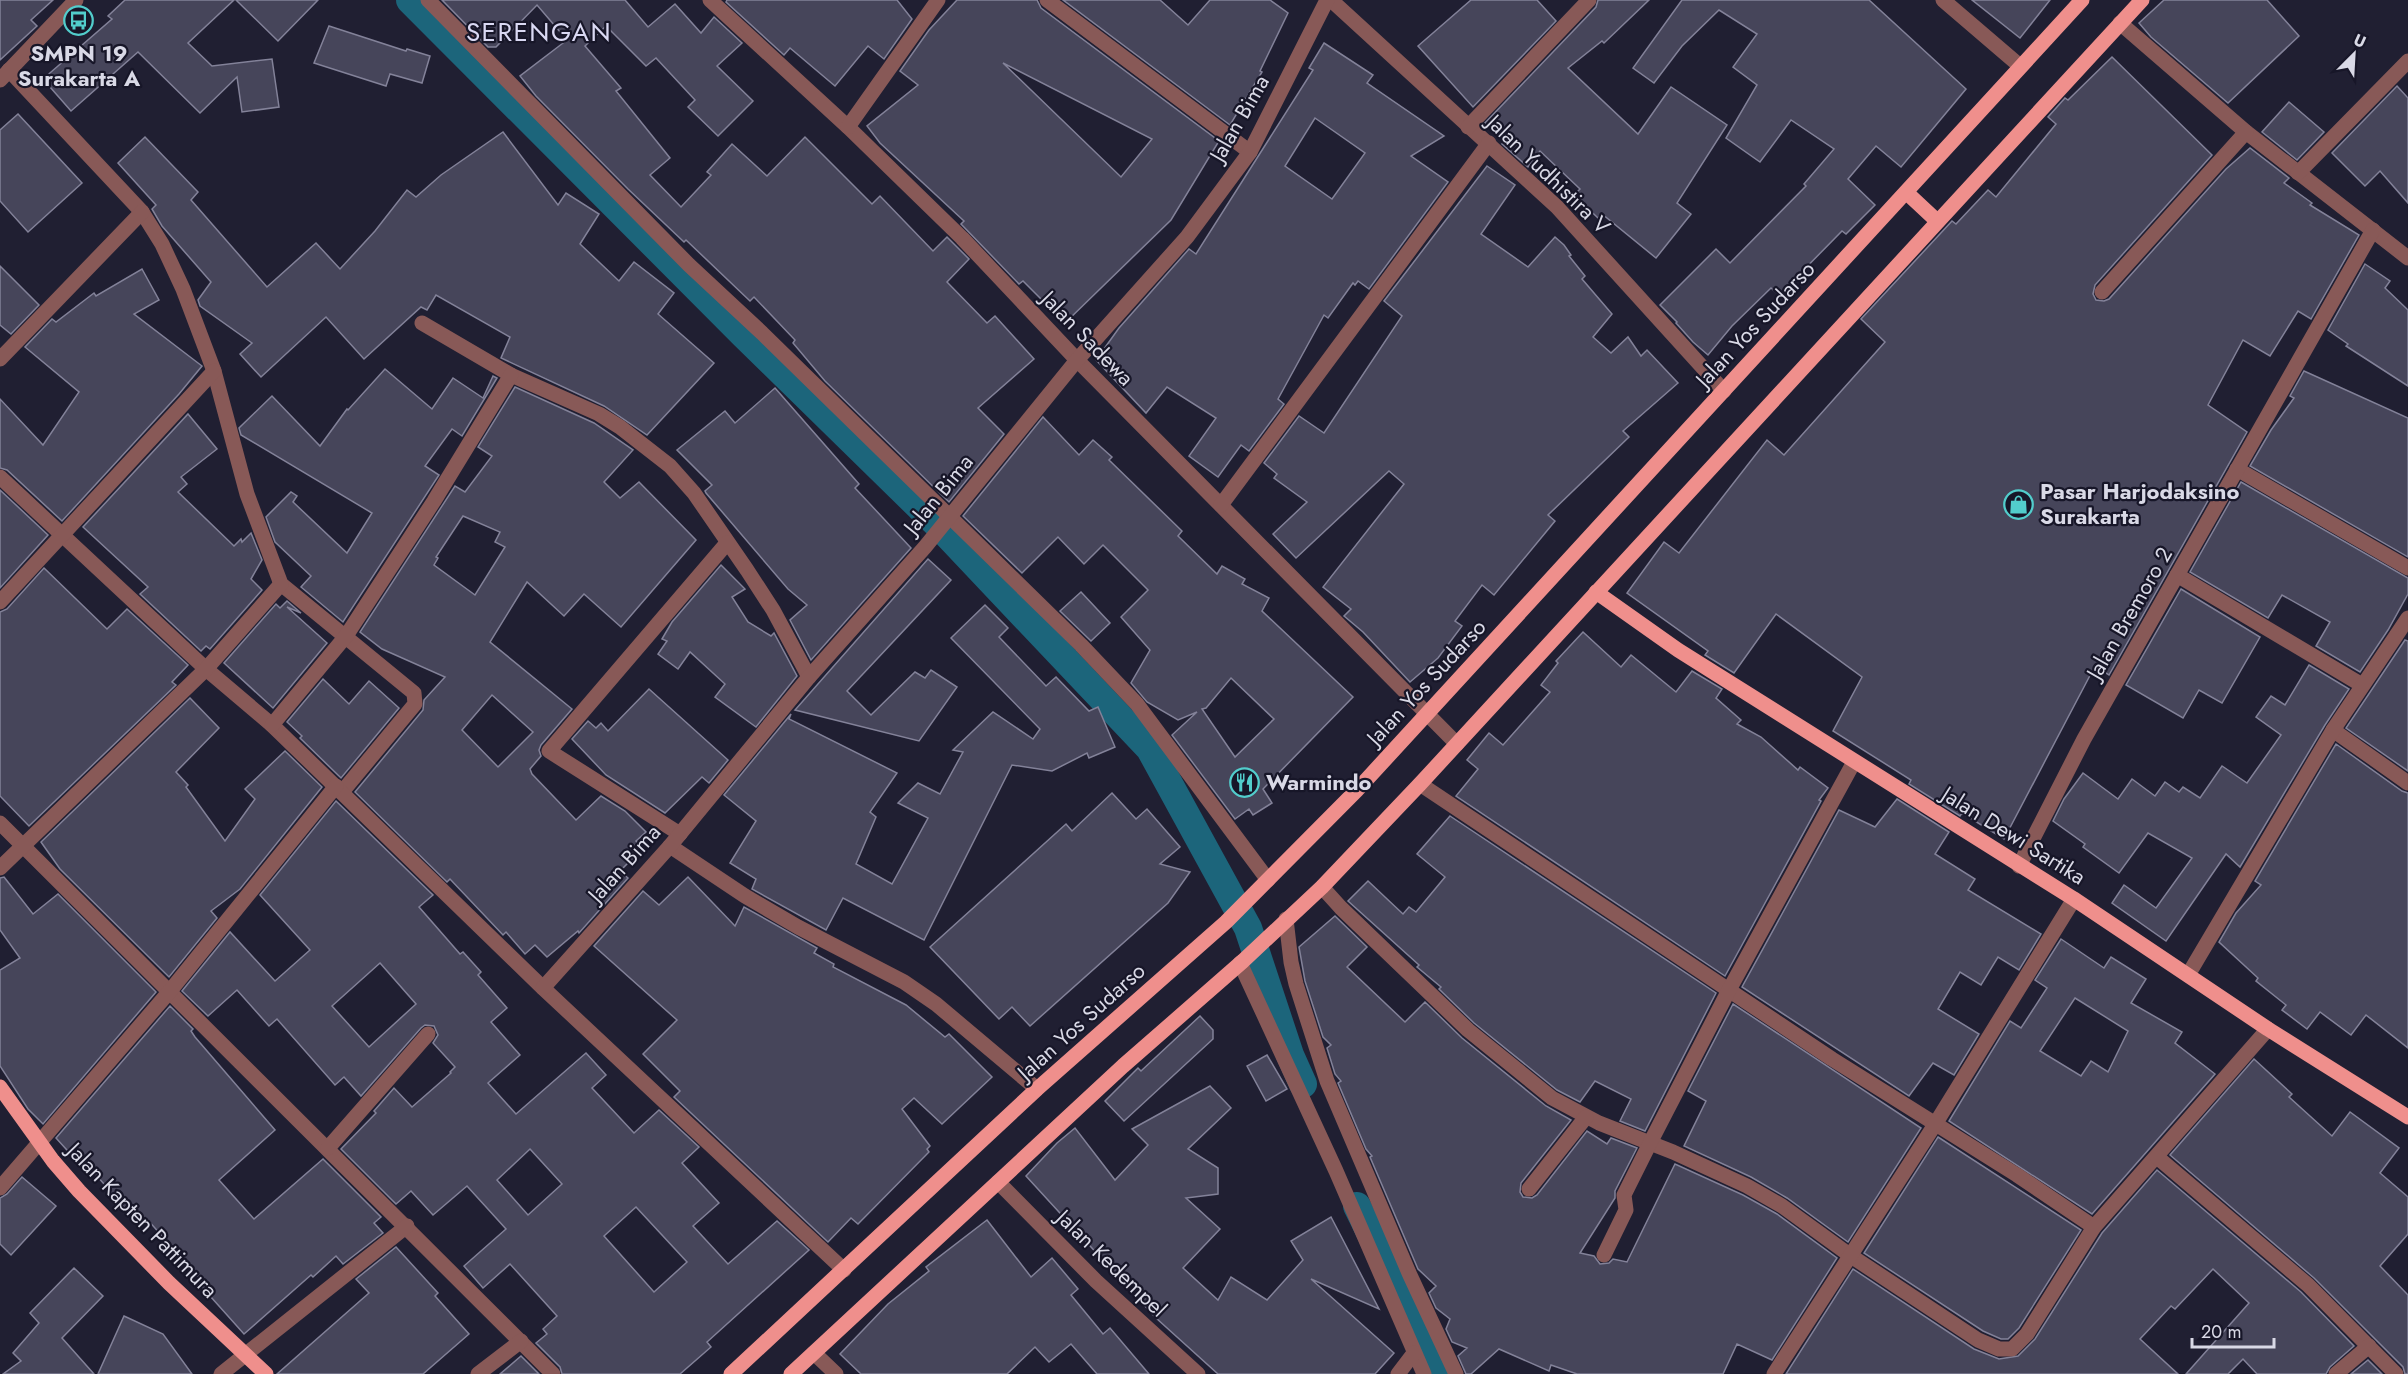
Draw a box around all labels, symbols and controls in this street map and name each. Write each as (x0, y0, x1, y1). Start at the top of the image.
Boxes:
bus stop icon: SMPN 19 Surakarta A (63, 5, 95, 37)
district label: SERENGAN (466, 13, 612, 51)
north arrow (2324, 24, 2384, 84)
text: U (2350, 28, 2370, 54)
place label: SMPN 19 Surakarta A (18, 37, 141, 94)
street label: Jalan Bima (1200, 69, 1277, 170)
street label: Jalan Yudhistira V (1478, 105, 1618, 242)
street label: Jalan Yos Sudarso (1686, 254, 1822, 397)
street label: Jalan Sadewa (1032, 281, 1142, 393)
street label: Jalan Bima (894, 447, 980, 543)
place label: Pasar Harjodaksino Surakarta (2040, 475, 2239, 532)
shop icon: Pasar Harjodaksino Surakarta (2003, 488, 2035, 520)
street label: Jalan Bremoro 2 (2077, 541, 2180, 688)
street label: Jalan Yos Sudarso (1357, 612, 1493, 755)
restaurant icon: Warmindo (1229, 766, 1261, 798)
place label: Warmindo (1266, 766, 1371, 798)
street label: Jalan Dewi Sartika (1933, 776, 2092, 892)
street label: Jalan Bima (578, 817, 668, 911)
street label: Jalan Yos Sudarso (1008, 955, 1152, 1089)
street label: Jalan Kapten Pattimura (58, 1133, 226, 1305)
street label: Jalan Kedempel (1047, 1200, 1174, 1324)
scale bar (2192, 1311, 2274, 1349)
text: 20 m (2201, 1319, 2241, 1345)

